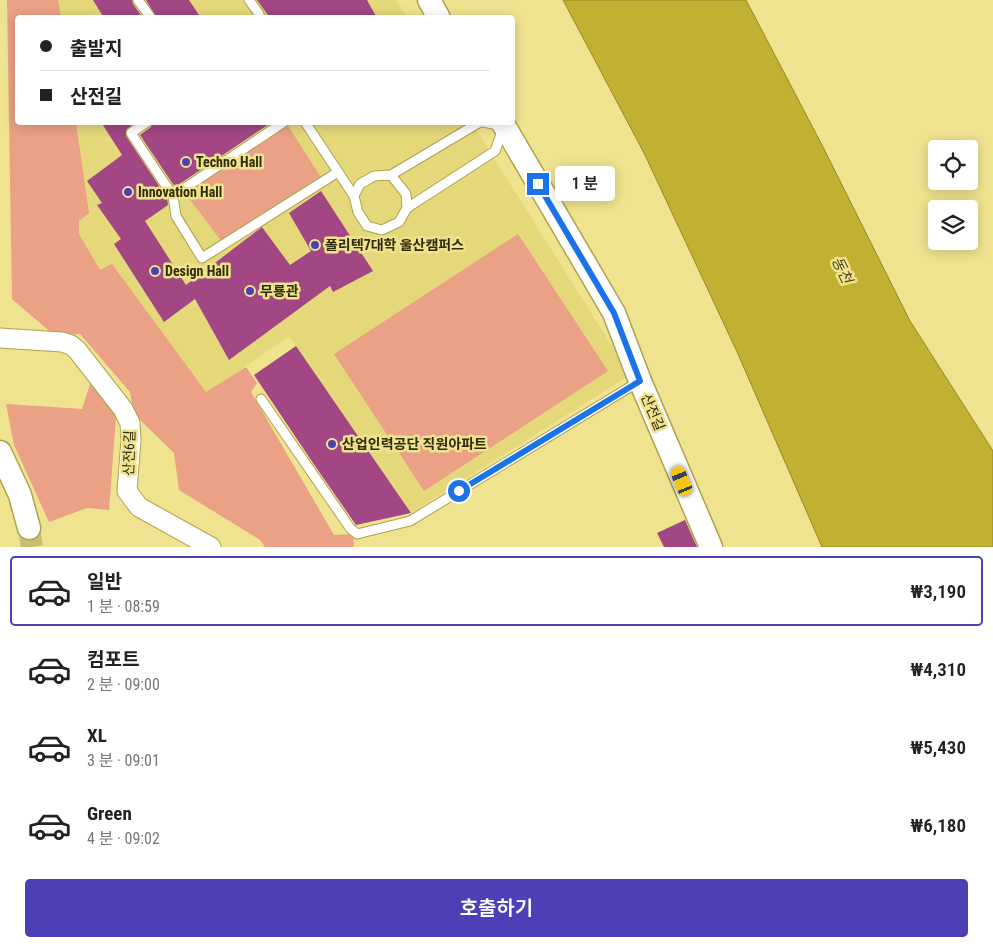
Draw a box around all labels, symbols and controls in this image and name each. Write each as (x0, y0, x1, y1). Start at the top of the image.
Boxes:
text: 출발지 (70, 37, 122, 60)
text: 산전길 (70, 85, 122, 108)
map controls (928, 140, 978, 250)
button: locate (928, 140, 978, 190)
place label: Techno Hall (196, 154, 262, 170)
marker: Techno Hall (180, 156, 192, 168)
callout: 1 분 (556, 166, 616, 202)
route end (527, 173, 549, 195)
text: 1 분 (572, 174, 598, 193)
place label: Innovation Hall (138, 184, 222, 200)
marker: Innovation Hall (122, 186, 134, 198)
button: layers (928, 200, 978, 250)
place label: 폴리텍7대학 울산캠퍼스 (325, 237, 464, 253)
marker: 폴리텍7대학 울산캠퍼스 (309, 239, 321, 251)
water label: 동천 (828, 254, 857, 288)
place label: Design Hall (165, 263, 229, 279)
marker: Design Hall (149, 265, 161, 277)
place label: 무룡관 (260, 283, 299, 299)
marker: 무룡관 (244, 285, 256, 297)
street label: 산전길 (638, 391, 668, 433)
street label: 산전6길 (120, 430, 138, 476)
place label: 산업인력공단 직원아파트 (342, 436, 487, 452)
marker: 산업인력공단 직원아파트 (326, 438, 338, 450)
car (669, 464, 694, 498)
route start (448, 480, 470, 502)
icon: car (27, 569, 72, 614)
text: 일반 (87, 570, 122, 593)
text: ₩3,190 (910, 580, 966, 603)
text: 1 분 · 08:59 (87, 597, 160, 616)
icon: car (27, 647, 72, 692)
text: 컴포트 (87, 648, 139, 671)
text: ₩4,310 (910, 658, 966, 681)
text: 2 분 · 09:00 (87, 675, 160, 694)
text: XL (87, 724, 107, 747)
icon: car (27, 725, 72, 770)
text: ₩5,430 (910, 736, 966, 759)
text: 3 분 · 09:01 (87, 751, 160, 770)
text: Green (87, 802, 132, 825)
icon: car (27, 803, 72, 848)
text: ₩6,180 (910, 814, 966, 837)
text: 4 분 · 09:02 (87, 829, 160, 848)
button: 호출하기 (25, 879, 968, 937)

